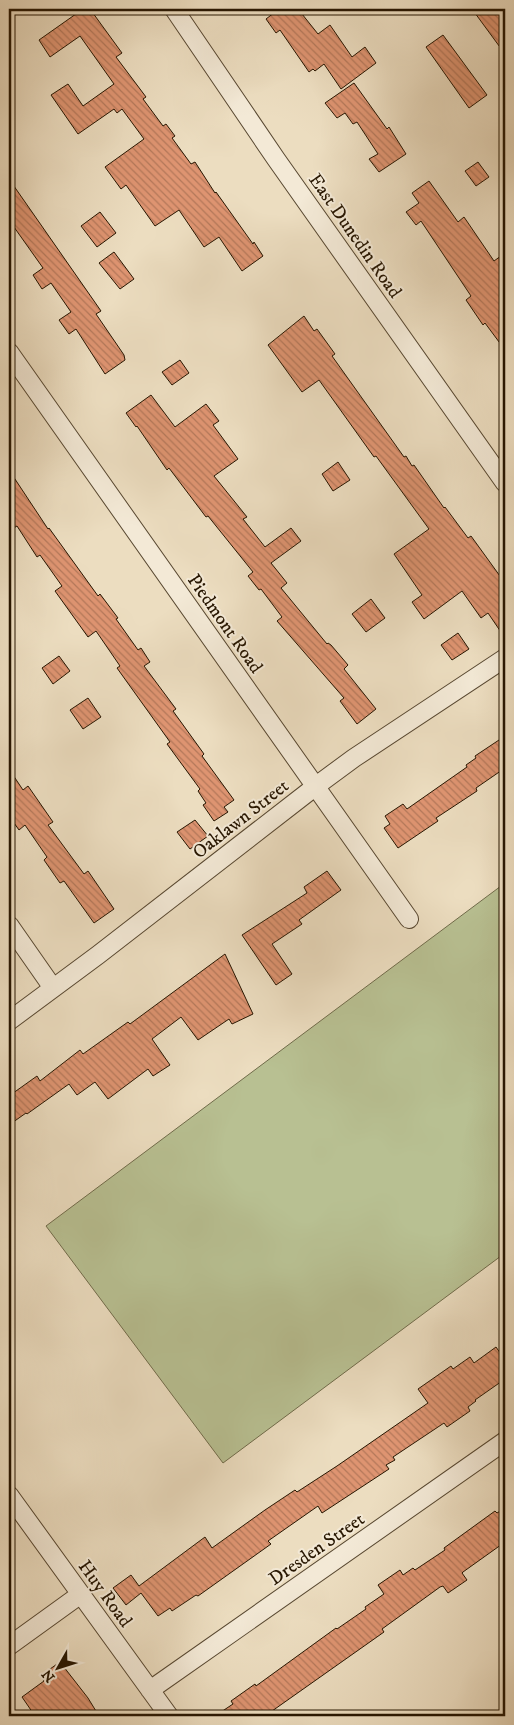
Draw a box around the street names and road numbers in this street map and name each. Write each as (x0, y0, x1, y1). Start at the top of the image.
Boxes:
street label: East Dunedin Road (303, 169, 407, 303)
street label: Piedmont Road (182, 570, 268, 678)
street label: Oaklawn Street (188, 774, 294, 864)
street label: Dresden Street (265, 1508, 369, 1591)
street label: Huy Road (73, 1556, 137, 1632)

